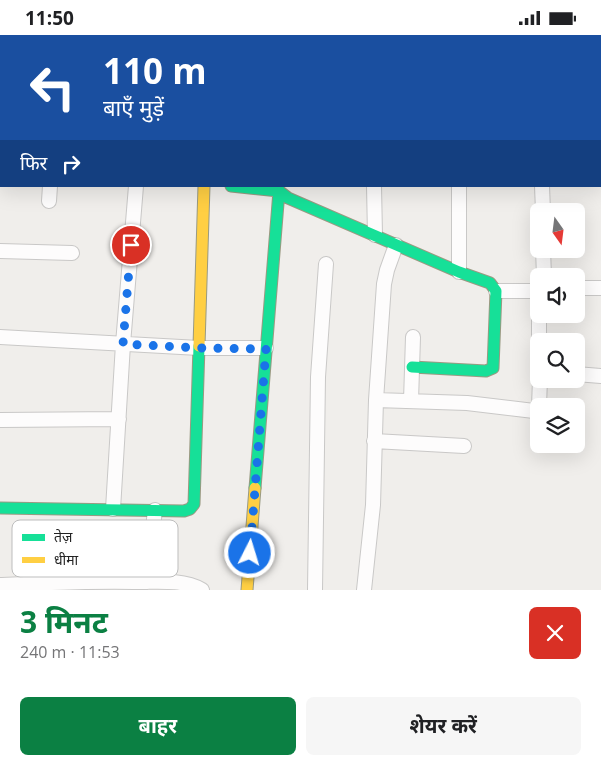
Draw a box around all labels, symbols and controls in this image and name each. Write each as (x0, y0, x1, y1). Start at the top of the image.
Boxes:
text: 11:50 (25, 5, 74, 31)
text: 110 m (103, 47, 207, 94)
icon: left (20, 55, 85, 120)
text: बाएँ मुड़ें (103, 92, 164, 122)
text: फिर (20, 150, 47, 176)
icon: right (57, 150, 85, 178)
north arrow (530, 203, 585, 257)
map controls (530, 203, 585, 453)
pin (110, 224, 152, 266)
icon: arrive (117, 231, 145, 259)
button: sound (530, 268, 585, 323)
button: search (530, 333, 585, 388)
button: layers (530, 398, 585, 453)
legend (12, 520, 178, 577)
position arrow (223, 526, 275, 578)
text: तेज़ (54, 527, 73, 546)
text: धीमा (54, 550, 79, 569)
text: 3 मिनट (20, 601, 108, 642)
button: close (529, 607, 581, 659)
text: 240 m · 11:53 (20, 641, 120, 663)
button: बाहर (20, 697, 296, 755)
button: शेयर करें (306, 697, 581, 755)

